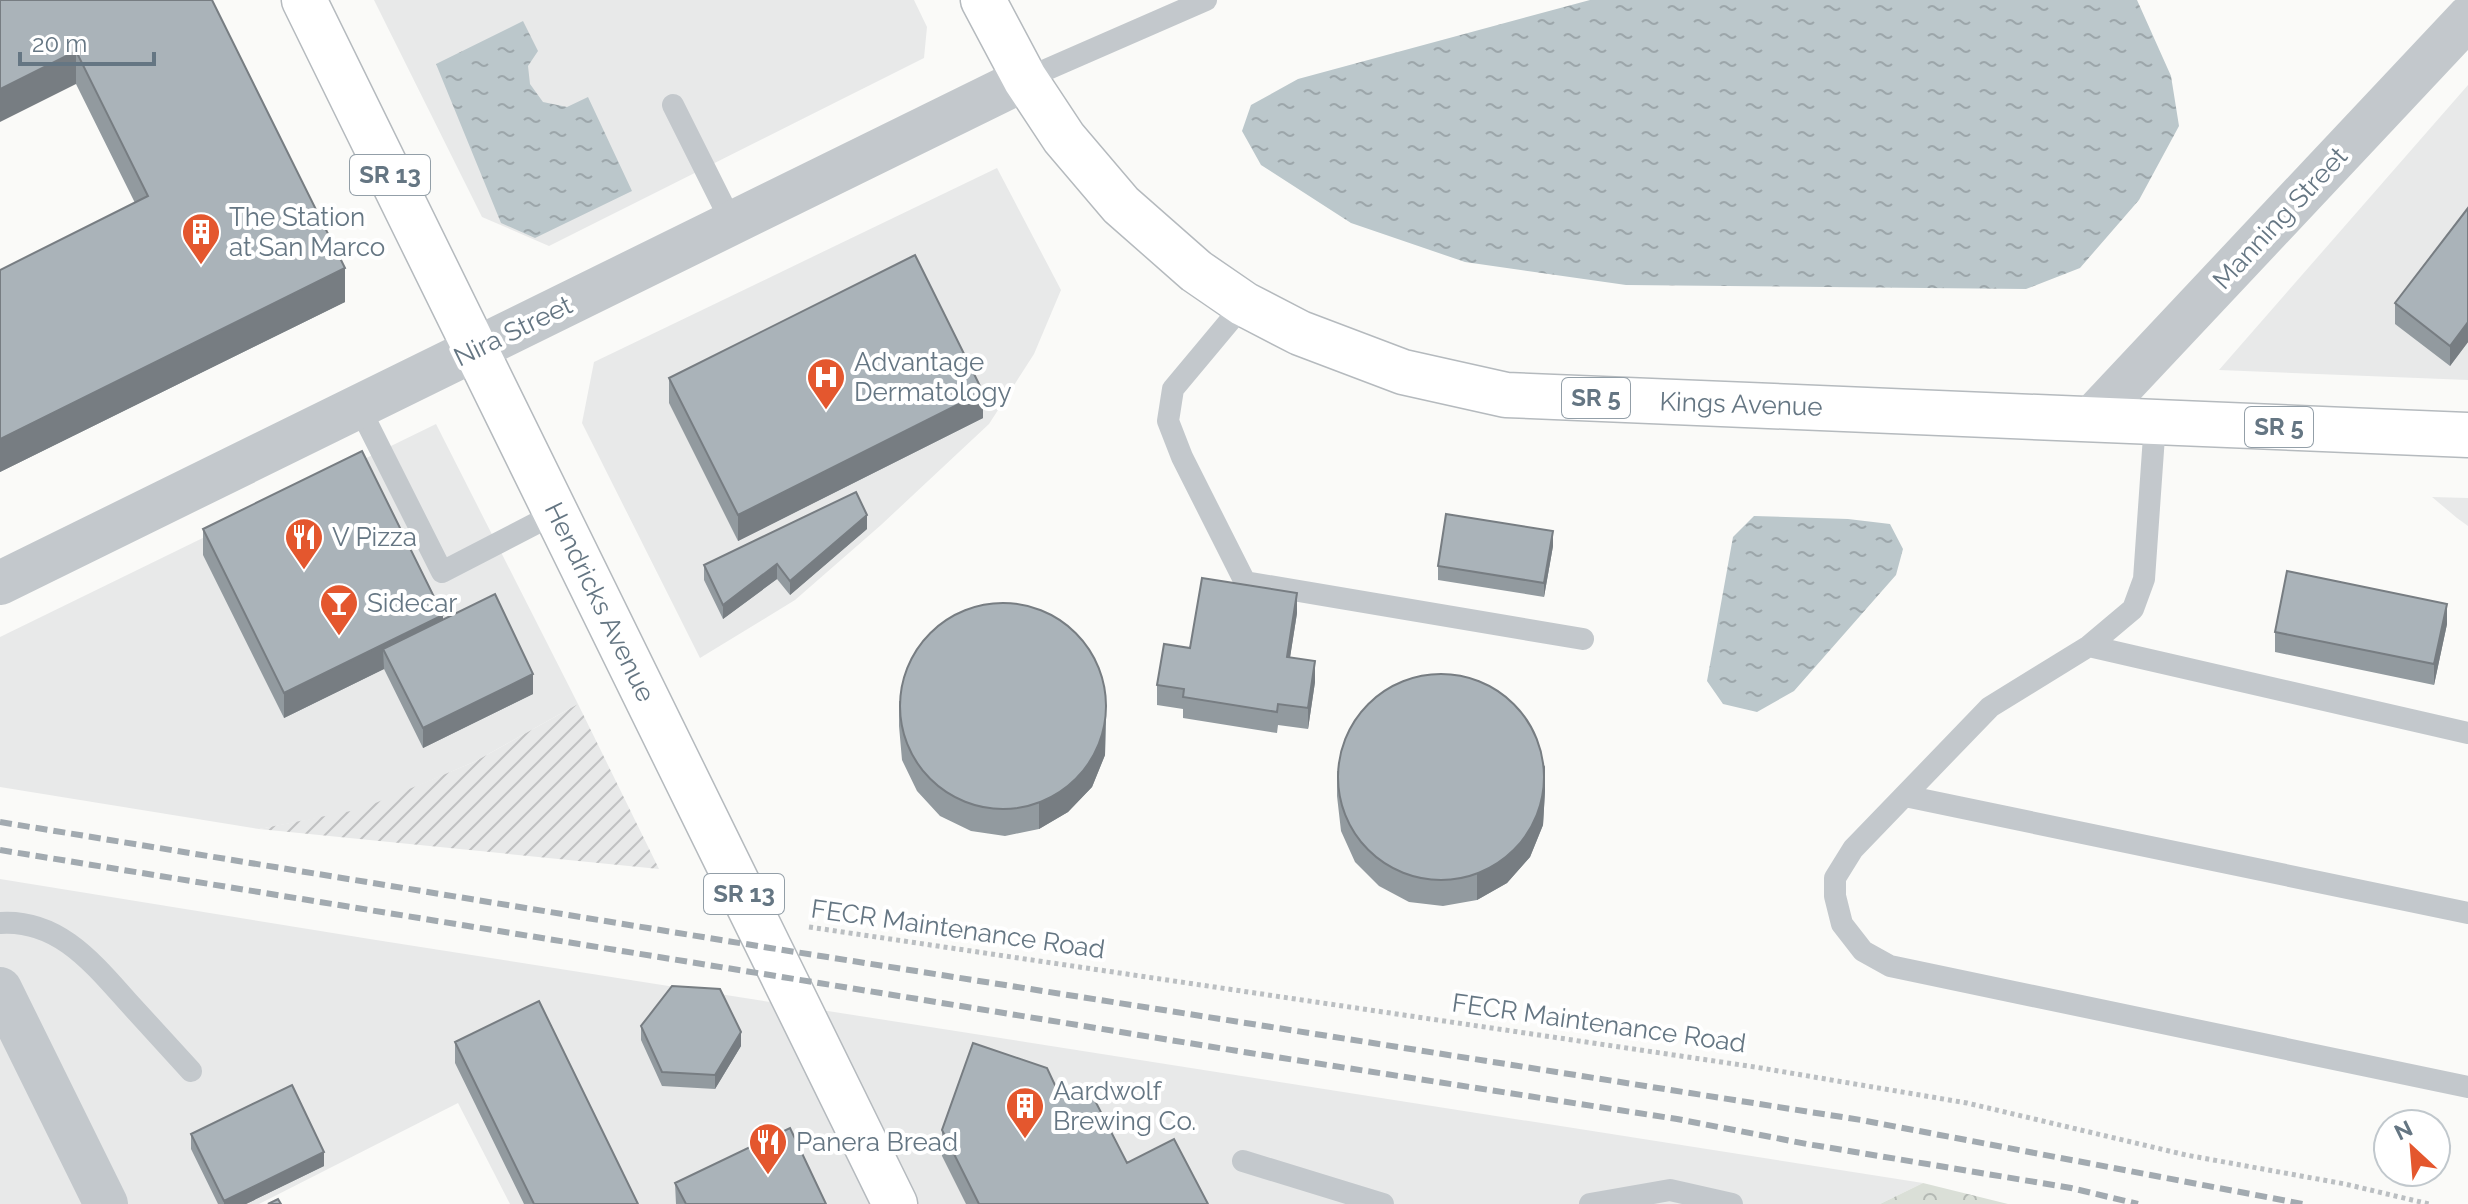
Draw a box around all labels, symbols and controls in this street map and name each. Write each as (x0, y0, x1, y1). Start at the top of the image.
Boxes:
scale bar (20, 16, 154, 66)
text: 20 m (32, 29, 87, 58)
street label: Manning Street (2207, 141, 2353, 295)
road number: SR 13 (350, 155, 430, 195)
place label: The Station at San Marco (229, 202, 385, 262)
building icon: The Station at San Marco (180, 211, 222, 266)
street label: Nira Street (449, 289, 577, 372)
place label: Advantage Dermatology (854, 347, 1012, 407)
hospital icon: Advantage Dermatology (805, 356, 847, 411)
road number: SR 5 (1562, 378, 1630, 418)
street label: Kings Avenue (1659, 386, 1823, 422)
road number: SR 5 (2245, 407, 2313, 447)
street label: Hendricks Avenue (539, 497, 661, 707)
restaurant icon: V Pizza (283, 516, 325, 571)
place label: V Pizza (332, 522, 417, 552)
bar icon: Sidecar (318, 582, 360, 637)
place label: Sidecar (367, 588, 457, 618)
road number: SR 13 (704, 874, 784, 914)
street label: FECR Maintenance Road (809, 894, 1107, 964)
street label: FECR Maintenance Road (1450, 988, 1748, 1058)
place label: Aardwolf Brewing Co. (1053, 1076, 1196, 1136)
building icon: Aardwolf Brewing Co. (1004, 1085, 1046, 1140)
north arrow (2372, 1108, 2452, 1188)
text: N (2390, 1115, 2416, 1145)
restaurant icon: Panera Bread (747, 1121, 789, 1176)
place label: Panera Bread (796, 1127, 958, 1157)

